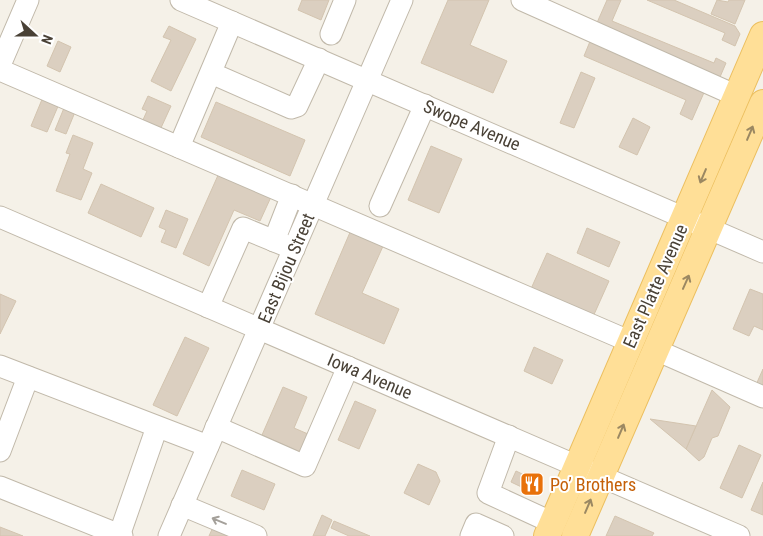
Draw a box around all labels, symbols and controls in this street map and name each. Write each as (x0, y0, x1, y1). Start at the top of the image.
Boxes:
north arrow (10, 10, 60, 60)
text: N (38, 33, 56, 47)
street label: Swope Avenue (420, 95, 524, 155)
one-way arrow (746, 126, 755, 141)
one-way arrow (697, 168, 707, 183)
street label: East Bijou Street (253, 210, 319, 326)
street label: East Platte Avenue (618, 221, 692, 351)
one-way arrow (681, 275, 691, 290)
street label: Iowa Avenue (325, 349, 415, 403)
one-way arrow (616, 424, 626, 439)
restaurant icon: Po’ Brothers (519, 471, 545, 497)
place label: Po’ Brothers (550, 474, 636, 495)
one-way arrow (584, 499, 594, 514)
one-way arrow (212, 515, 227, 525)

